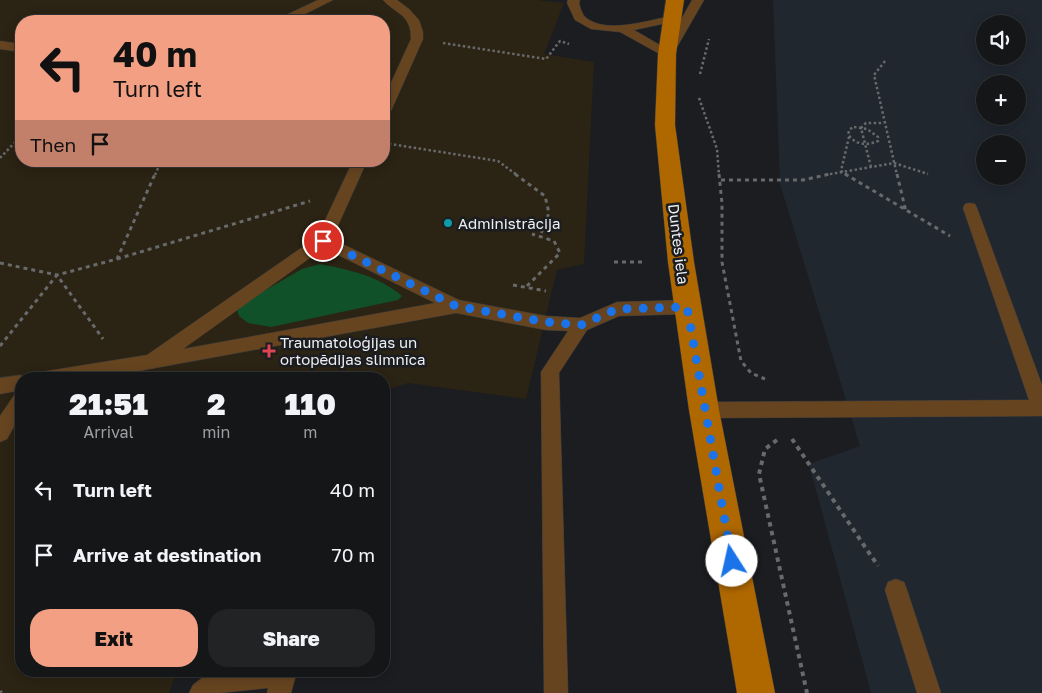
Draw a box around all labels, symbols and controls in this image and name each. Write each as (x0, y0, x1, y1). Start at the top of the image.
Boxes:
map controls (976, 15, 1026, 185)
button: sound (976, 15, 1026, 65)
text: 40 m (113, 33, 197, 75)
icon: left (30, 35, 95, 100)
text: Turn left (113, 75, 202, 102)
button: + (976, 75, 1026, 125)
icon: arrive (86, 130, 114, 158)
text: Then (30, 133, 76, 156)
button: − (976, 135, 1026, 185)
street label: Duntes iela (665, 203, 693, 285)
place label: Administrācija (458, 214, 560, 232)
marker: Administrācija (442, 217, 454, 229)
pin (302, 220, 344, 262)
icon: arrive (309, 227, 337, 255)
place label: Traumatoloģijas un ortopēdijas slimnīca (280, 333, 425, 368)
marker: Traumatoloģijas un ortopēdijas slimnīca (262, 344, 276, 358)
text: 21:51 (69, 386, 148, 422)
text: 2 (207, 386, 226, 422)
text: 110 (284, 386, 336, 422)
text: Arrival (84, 422, 134, 442)
text: min (202, 422, 230, 442)
text: m (303, 422, 317, 442)
icon: left (30, 476, 58, 504)
text: Turn left (73, 478, 152, 501)
text: 40 m (330, 478, 375, 501)
position arrow (705, 534, 757, 586)
icon: arrive (30, 541, 58, 569)
text: Arrive at destination (73, 543, 261, 566)
text: 70 m (332, 543, 375, 566)
button: Exit (30, 609, 198, 667)
button: Share (208, 609, 375, 667)

